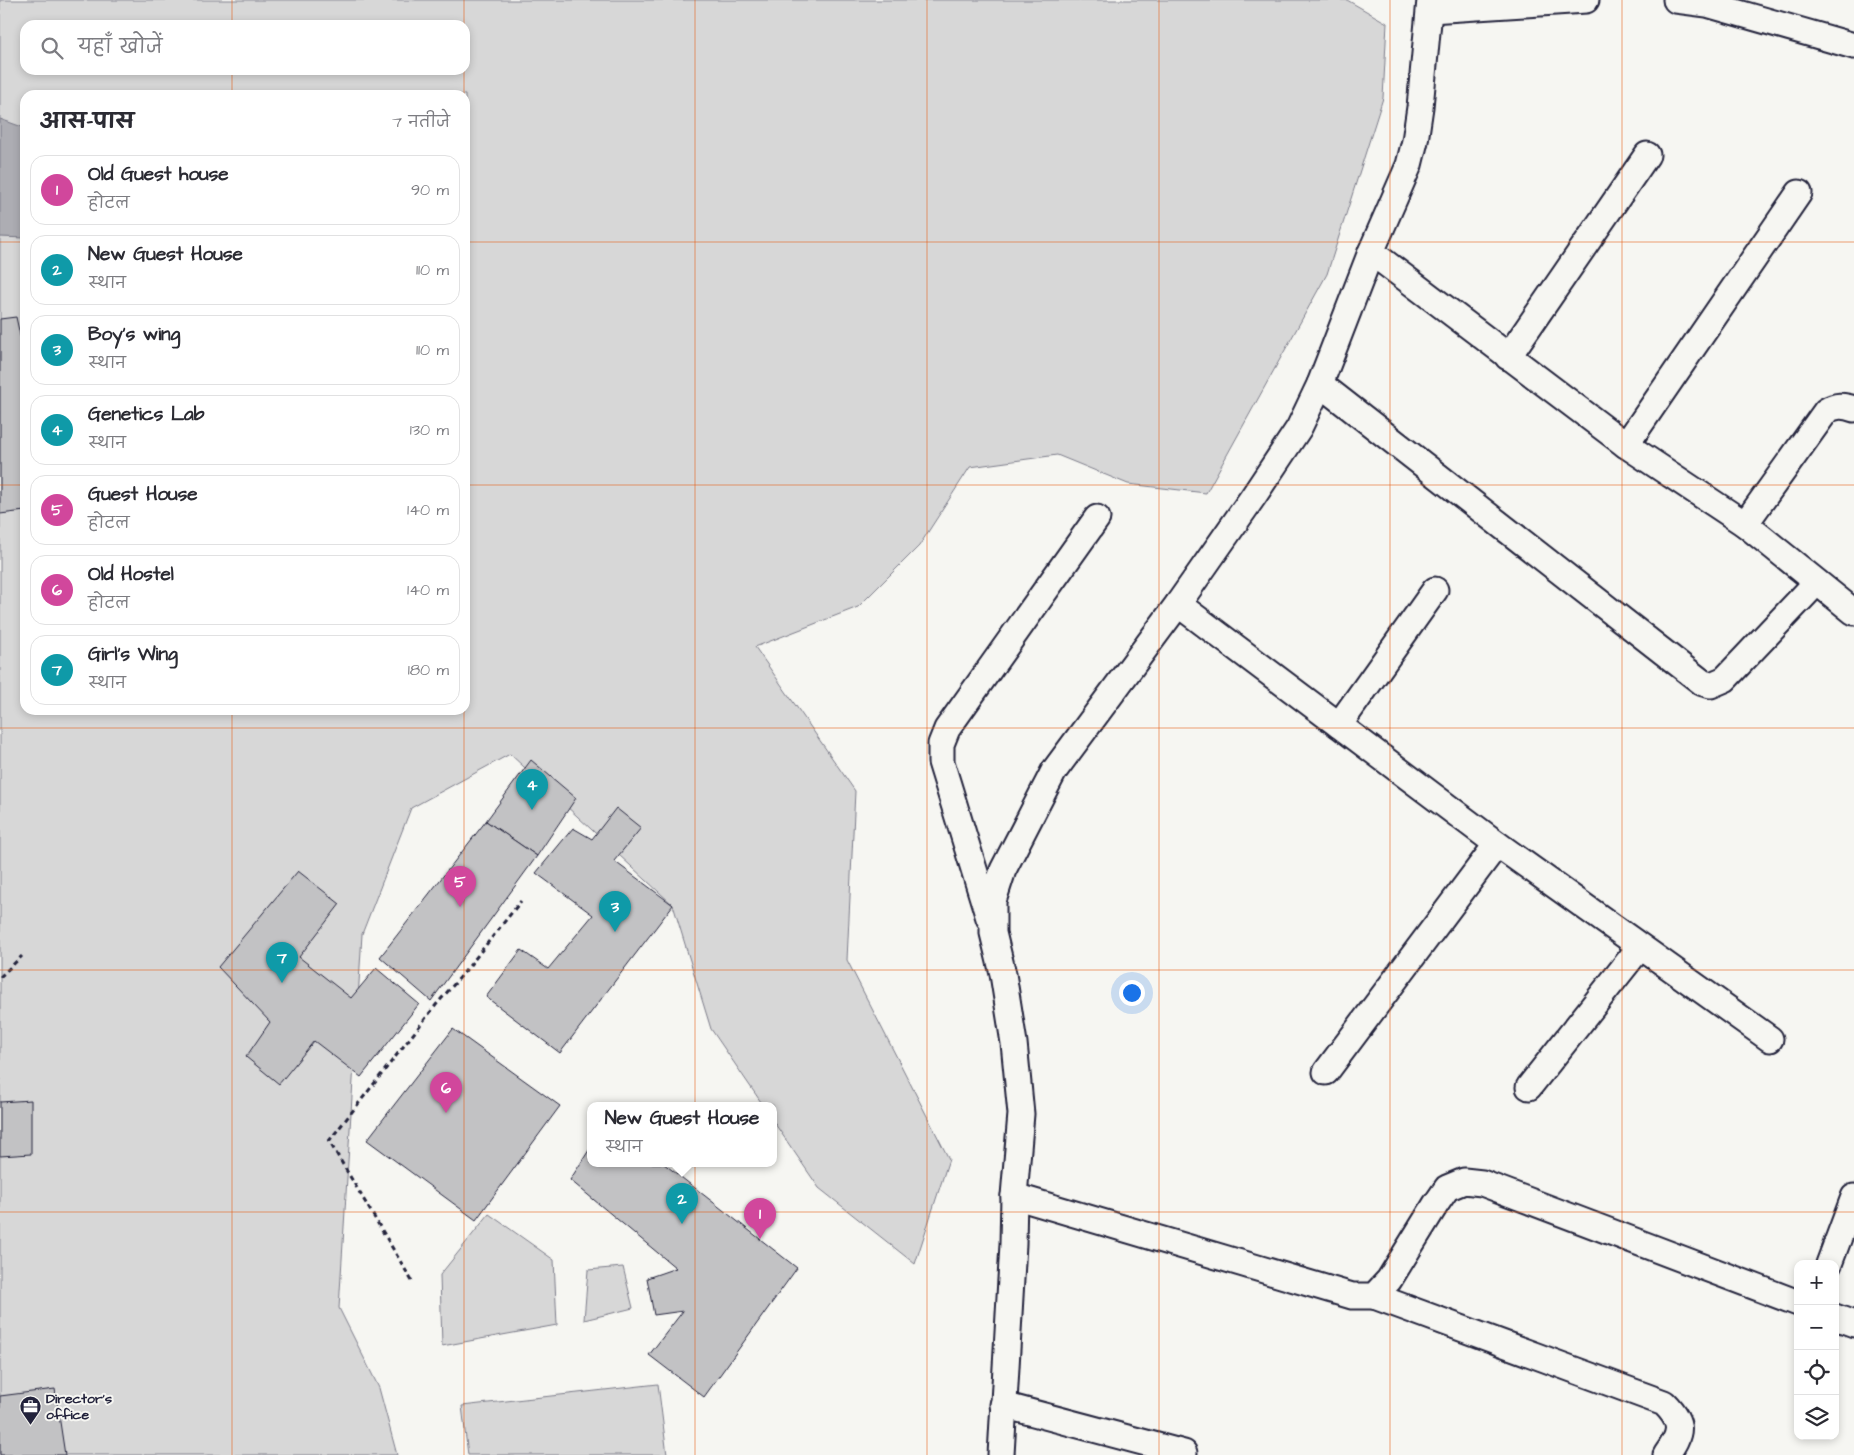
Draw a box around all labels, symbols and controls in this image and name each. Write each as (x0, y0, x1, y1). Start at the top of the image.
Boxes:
search box (20, 20, 470, 75)
icon: search (38, 34, 66, 62)
text: यहाँ खोजें (78, 34, 162, 61)
text: आस-पास (40, 107, 134, 136)
text: 7 नतीजे (392, 111, 450, 133)
text: Old Guest house (88, 161, 229, 188)
text: 1 (56, 179, 58, 201)
text: 90 m (411, 179, 449, 201)
text: होटल (88, 192, 130, 214)
text: New Guest House (88, 241, 243, 268)
text: 2 (52, 259, 62, 281)
text: 110 m (416, 259, 449, 281)
text: स्थान (88, 272, 126, 294)
text: Boy's wing (88, 321, 180, 348)
text: 3 (53, 339, 61, 361)
text: 110 m (416, 339, 449, 361)
text: स्थान (88, 352, 126, 374)
text: Genetics Lab (88, 401, 204, 428)
text: 4 (52, 419, 62, 441)
text: 130 m (410, 419, 449, 441)
text: स्थान (88, 432, 126, 454)
text: Guest House (88, 481, 198, 508)
text: 5 (51, 499, 63, 521)
text: 140 m (407, 499, 449, 521)
text: होटल (88, 512, 130, 534)
text: Old Hostel (88, 561, 174, 588)
text: 6 (52, 579, 62, 601)
text: 140 m (407, 579, 449, 601)
text: होटल (88, 592, 130, 614)
text: Girl's Wing (88, 641, 178, 668)
text: 7 (52, 659, 62, 681)
text: 180 m (408, 659, 449, 681)
text: स्थान (88, 672, 126, 694)
pin: 4 (516, 769, 548, 810)
pin: 5 (444, 866, 476, 907)
pin: 3 (599, 891, 631, 932)
pin: 7 (266, 942, 298, 983)
your location (1119, 980, 1145, 1006)
pin: 6 (430, 1072, 462, 1113)
popup (587, 1102, 777, 1167)
text: New Guest House (605, 1105, 759, 1132)
text: स्थान (605, 1136, 643, 1158)
pin: 2 (666, 1183, 698, 1224)
pin: 1 (744, 1198, 776, 1239)
map controls (1794, 1260, 1839, 1440)
button: + (1794, 1260, 1839, 1305)
button: − (1794, 1305, 1839, 1350)
button: locate (1794, 1350, 1839, 1395)
place label: Director's office (46, 1389, 112, 1425)
office icon: Director's office (18, 1395, 42, 1426)
button: layers (1794, 1395, 1839, 1440)

